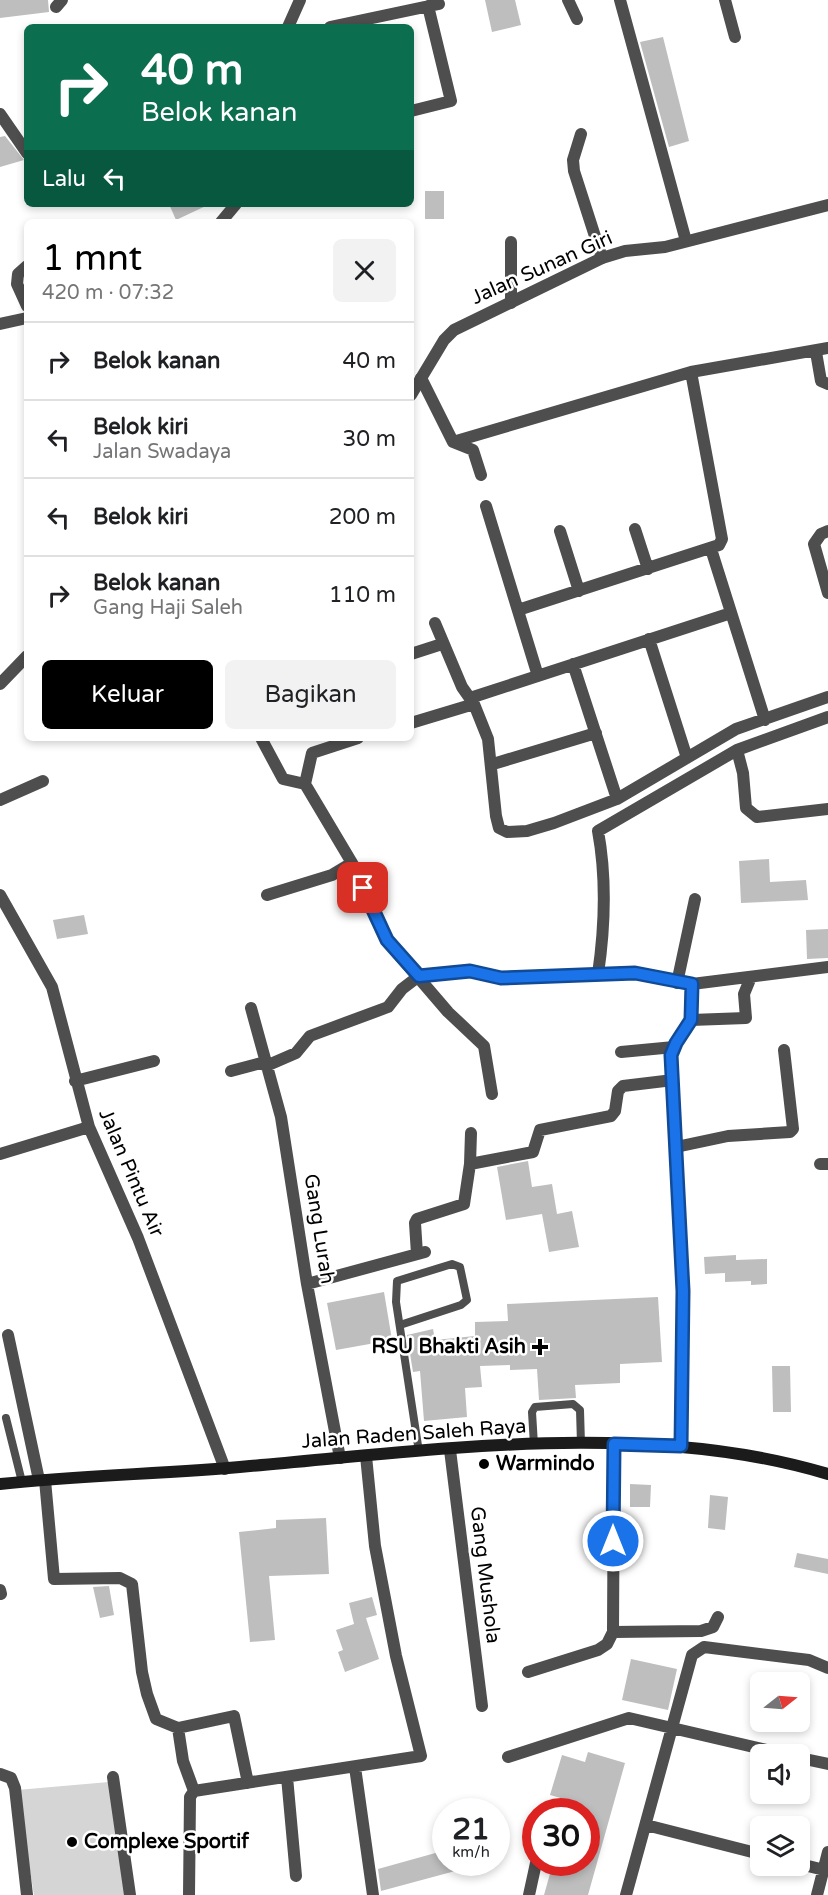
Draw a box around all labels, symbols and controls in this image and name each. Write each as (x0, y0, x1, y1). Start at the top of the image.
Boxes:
text: 40 m (141, 45, 243, 96)
icon: right (42, 48, 120, 126)
text: Belok kanan (141, 96, 297, 129)
icon: left (98, 162, 131, 195)
text: Lalu (42, 166, 86, 192)
street label: Jalan Sunan Giri (468, 226, 616, 310)
text: 1 mnt (42, 237, 142, 280)
button: close (333, 239, 396, 302)
text: 420 m · 07:32 (42, 281, 174, 305)
icon: right (42, 345, 75, 378)
text: Belok kanan (93, 348, 220, 374)
text: 40 m (342, 348, 396, 374)
text: Belok kiri (93, 414, 189, 440)
icon: left (42, 423, 75, 456)
text: 30 m (342, 426, 396, 452)
text: Jalan Swadaya (93, 440, 231, 464)
icon: left (42, 501, 75, 534)
text: Belok kiri (93, 504, 189, 530)
text: 200 m (329, 504, 396, 530)
text: Belok kanan (93, 570, 220, 596)
icon: right (42, 579, 75, 612)
text: 110 m (329, 582, 396, 608)
text: Gang Haji Saleh (93, 596, 243, 620)
button: Keluar (42, 660, 213, 729)
button: Bagikan (225, 660, 396, 729)
pin (337, 862, 388, 913)
icon: arrive (346, 871, 379, 904)
street label: Jalan Pintu Air (93, 1105, 169, 1241)
street label: Gang Lurah (298, 1172, 340, 1286)
place label: RSU Bhakti Asih (372, 1335, 526, 1359)
marker: RSU Bhakti Asih (531, 1338, 549, 1356)
street label: Jalan Raden Saleh Raya (301, 1414, 527, 1454)
place label: Warmindo (496, 1452, 595, 1476)
marker: Warmindo (477, 1457, 491, 1471)
street label: Gang Mushola (465, 1505, 505, 1645)
position arrow (581, 1509, 645, 1573)
north arrow (750, 1672, 810, 1732)
map controls (750, 1672, 810, 1876)
button: sound (750, 1744, 810, 1804)
speed limit sign: 30 (522, 1798, 600, 1876)
text: 21 (452, 1811, 490, 1848)
button: layers (750, 1816, 810, 1876)
place label: Complexe Sportif (84, 1830, 249, 1854)
marker: Complexe Sportif (65, 1835, 79, 1849)
text: km/h (452, 1843, 490, 1861)

